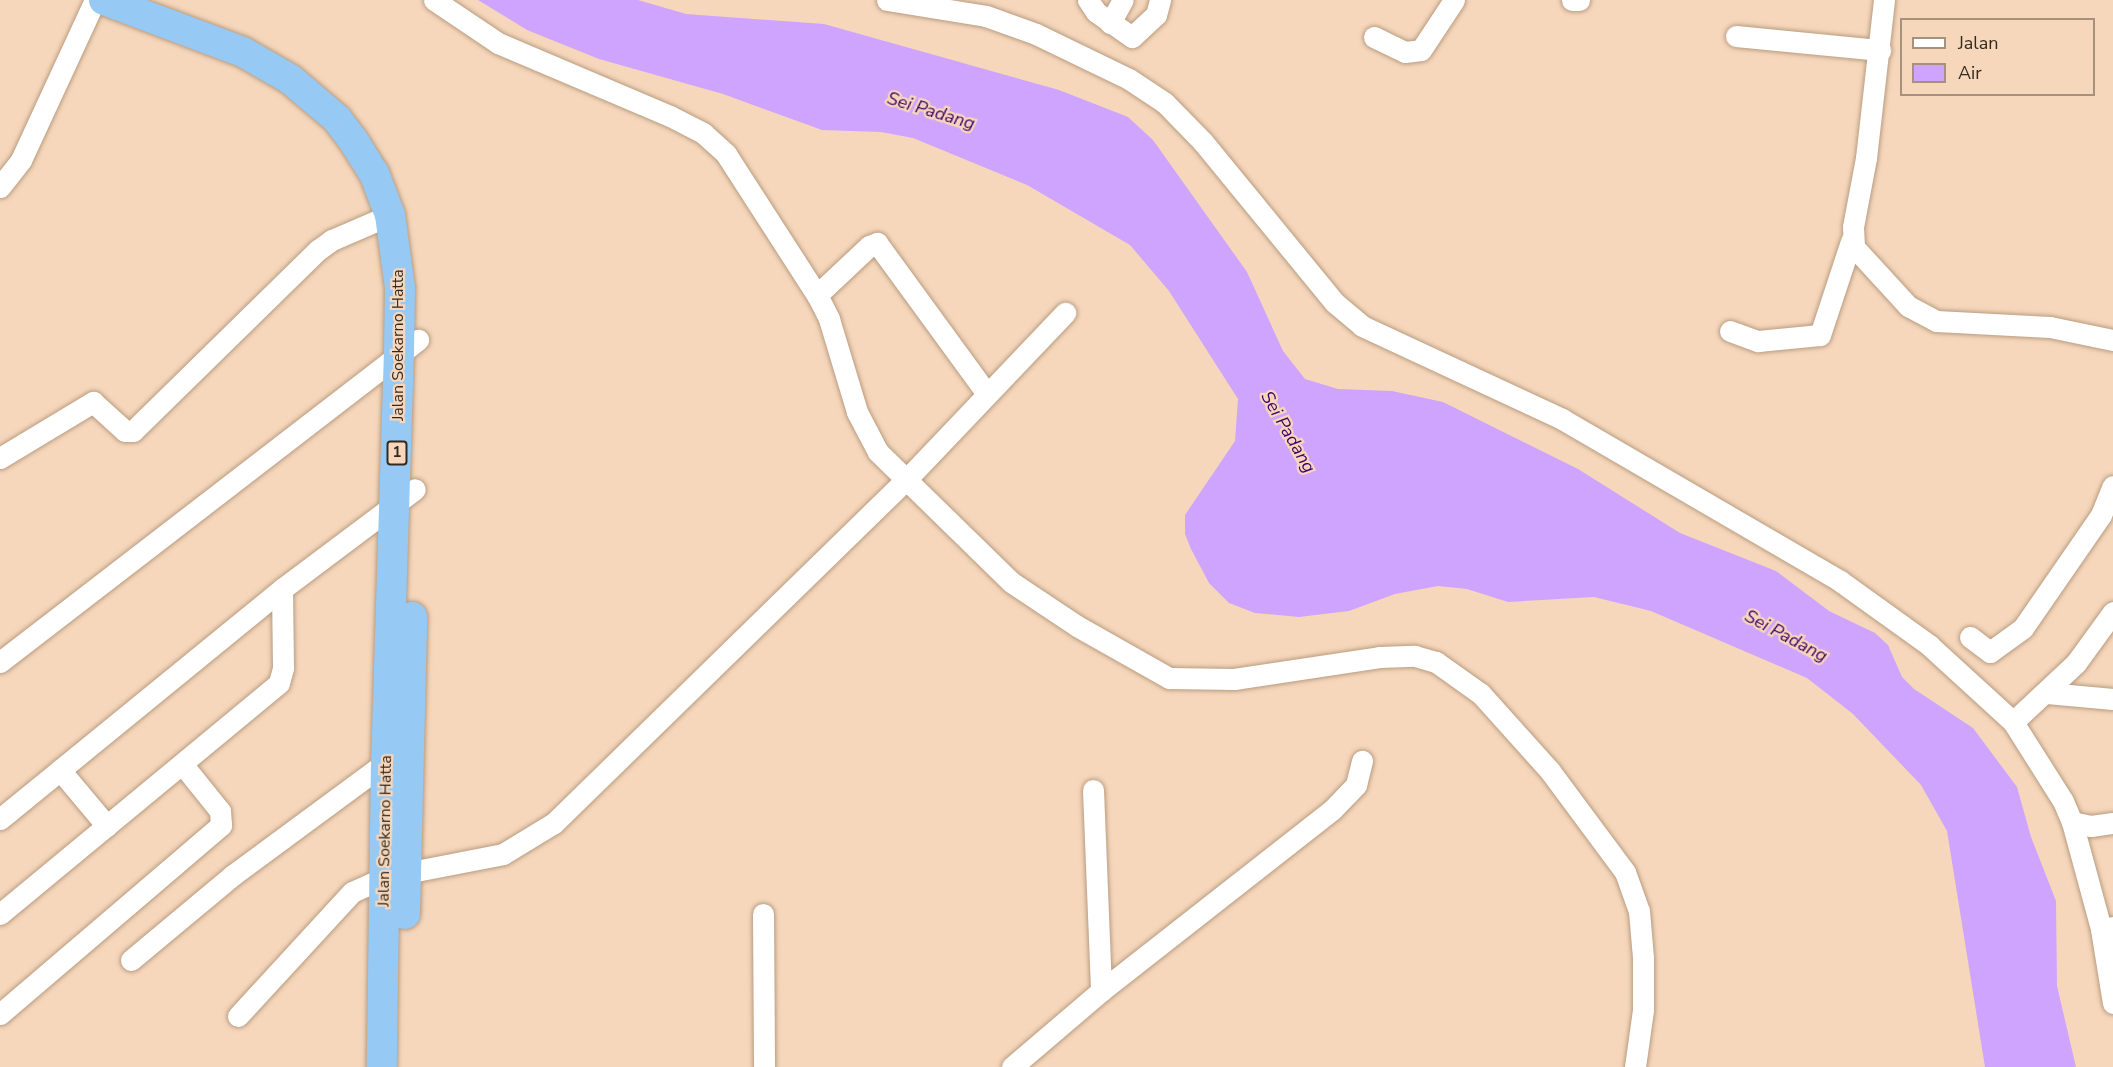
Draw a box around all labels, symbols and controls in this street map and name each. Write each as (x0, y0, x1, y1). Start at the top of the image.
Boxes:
legend (1900, 18, 2095, 96)
text: Jalan (1958, 31, 1998, 55)
text: Air (1958, 61, 1982, 85)
water label: Sei Padang (884, 87, 978, 135)
street label: Jalan Soekarno Hatta (388, 269, 408, 421)
water label: Sei Padang (1256, 387, 1320, 477)
road number: 1 (386, 441, 408, 465)
water label: Sei Padang (1741, 605, 1831, 667)
street label: Jalan Soekarno Hatta (374, 755, 396, 907)

